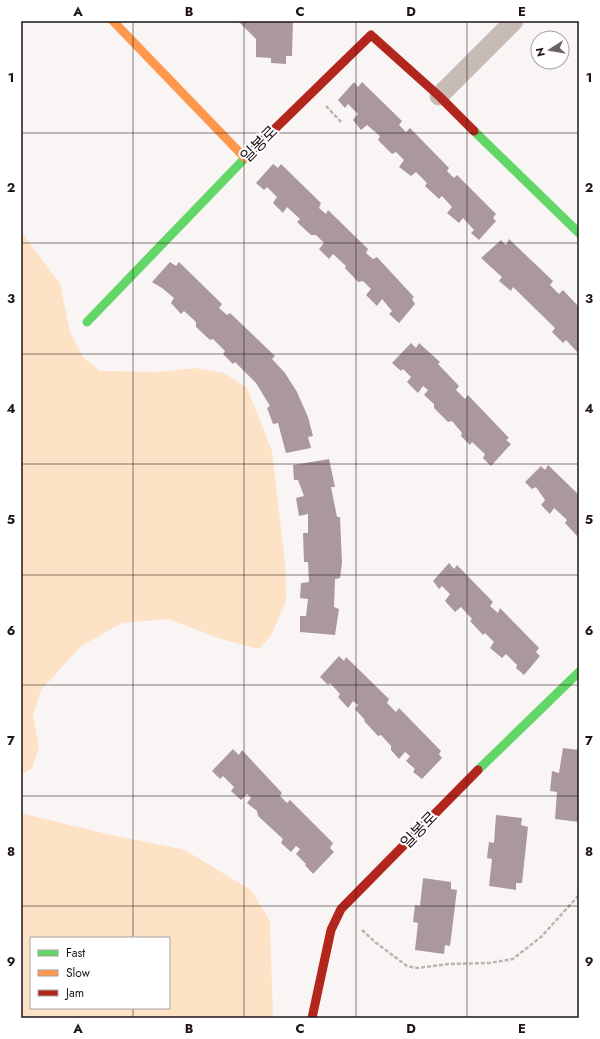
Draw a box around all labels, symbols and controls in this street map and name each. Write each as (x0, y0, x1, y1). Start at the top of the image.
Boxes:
text: A (72, 2, 83, 21)
text: B (185, 2, 194, 21)
text: C (295, 2, 305, 21)
text: D (406, 2, 416, 21)
text: E (518, 2, 526, 21)
north arrow (530, 30, 570, 70)
text: N (531, 46, 549, 58)
text: 1 (8, 68, 14, 87)
text: 1 (586, 68, 592, 87)
street label: 일봉로 (235, 120, 283, 168)
text: 2 (7, 178, 15, 197)
text: 2 (585, 178, 593, 197)
text: 3 (7, 289, 15, 308)
text: 3 (585, 289, 593, 308)
text: 4 (6, 399, 16, 418)
text: 4 (584, 399, 594, 418)
text: 5 (7, 510, 15, 529)
text: 5 (585, 510, 593, 529)
text: 6 (7, 621, 16, 640)
text: 6 (585, 621, 594, 640)
text: 7 (7, 731, 15, 750)
text: 7 (585, 731, 593, 750)
street label: 일봉로 (395, 806, 443, 854)
text: 8 (7, 842, 15, 861)
text: 8 (585, 842, 593, 861)
legend (30, 937, 170, 1009)
text: Fast (66, 944, 85, 962)
text: 9 (7, 952, 16, 971)
text: 9 (585, 952, 594, 971)
text: Slow (66, 964, 91, 982)
text: Jam (64, 984, 84, 1002)
text: A (72, 1019, 83, 1038)
text: B (185, 1019, 194, 1038)
text: C (295, 1019, 305, 1038)
text: D (406, 1019, 416, 1038)
text: E (518, 1019, 526, 1038)

